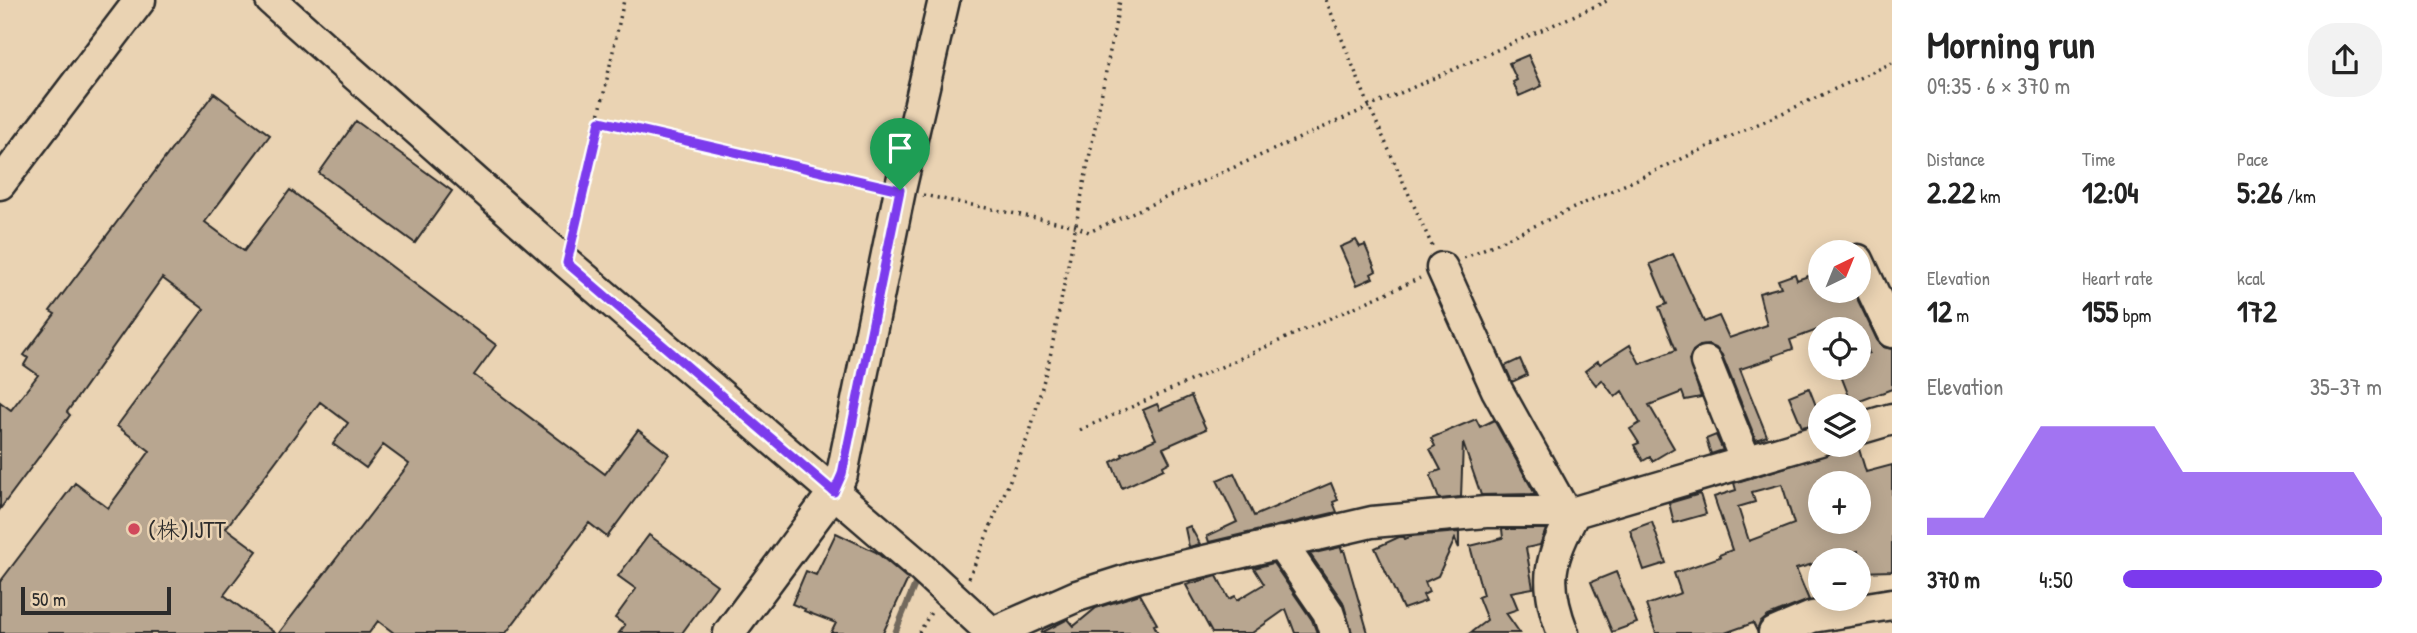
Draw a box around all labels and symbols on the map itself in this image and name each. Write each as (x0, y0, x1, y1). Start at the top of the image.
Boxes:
pin (870, 118, 930, 190)
north arrow (1808, 240, 1871, 303)
place label: (株)IJTT (148, 513, 227, 545)
marker: (株)IJTT (126, 521, 142, 537)
scale bar (21, 584, 172, 616)

